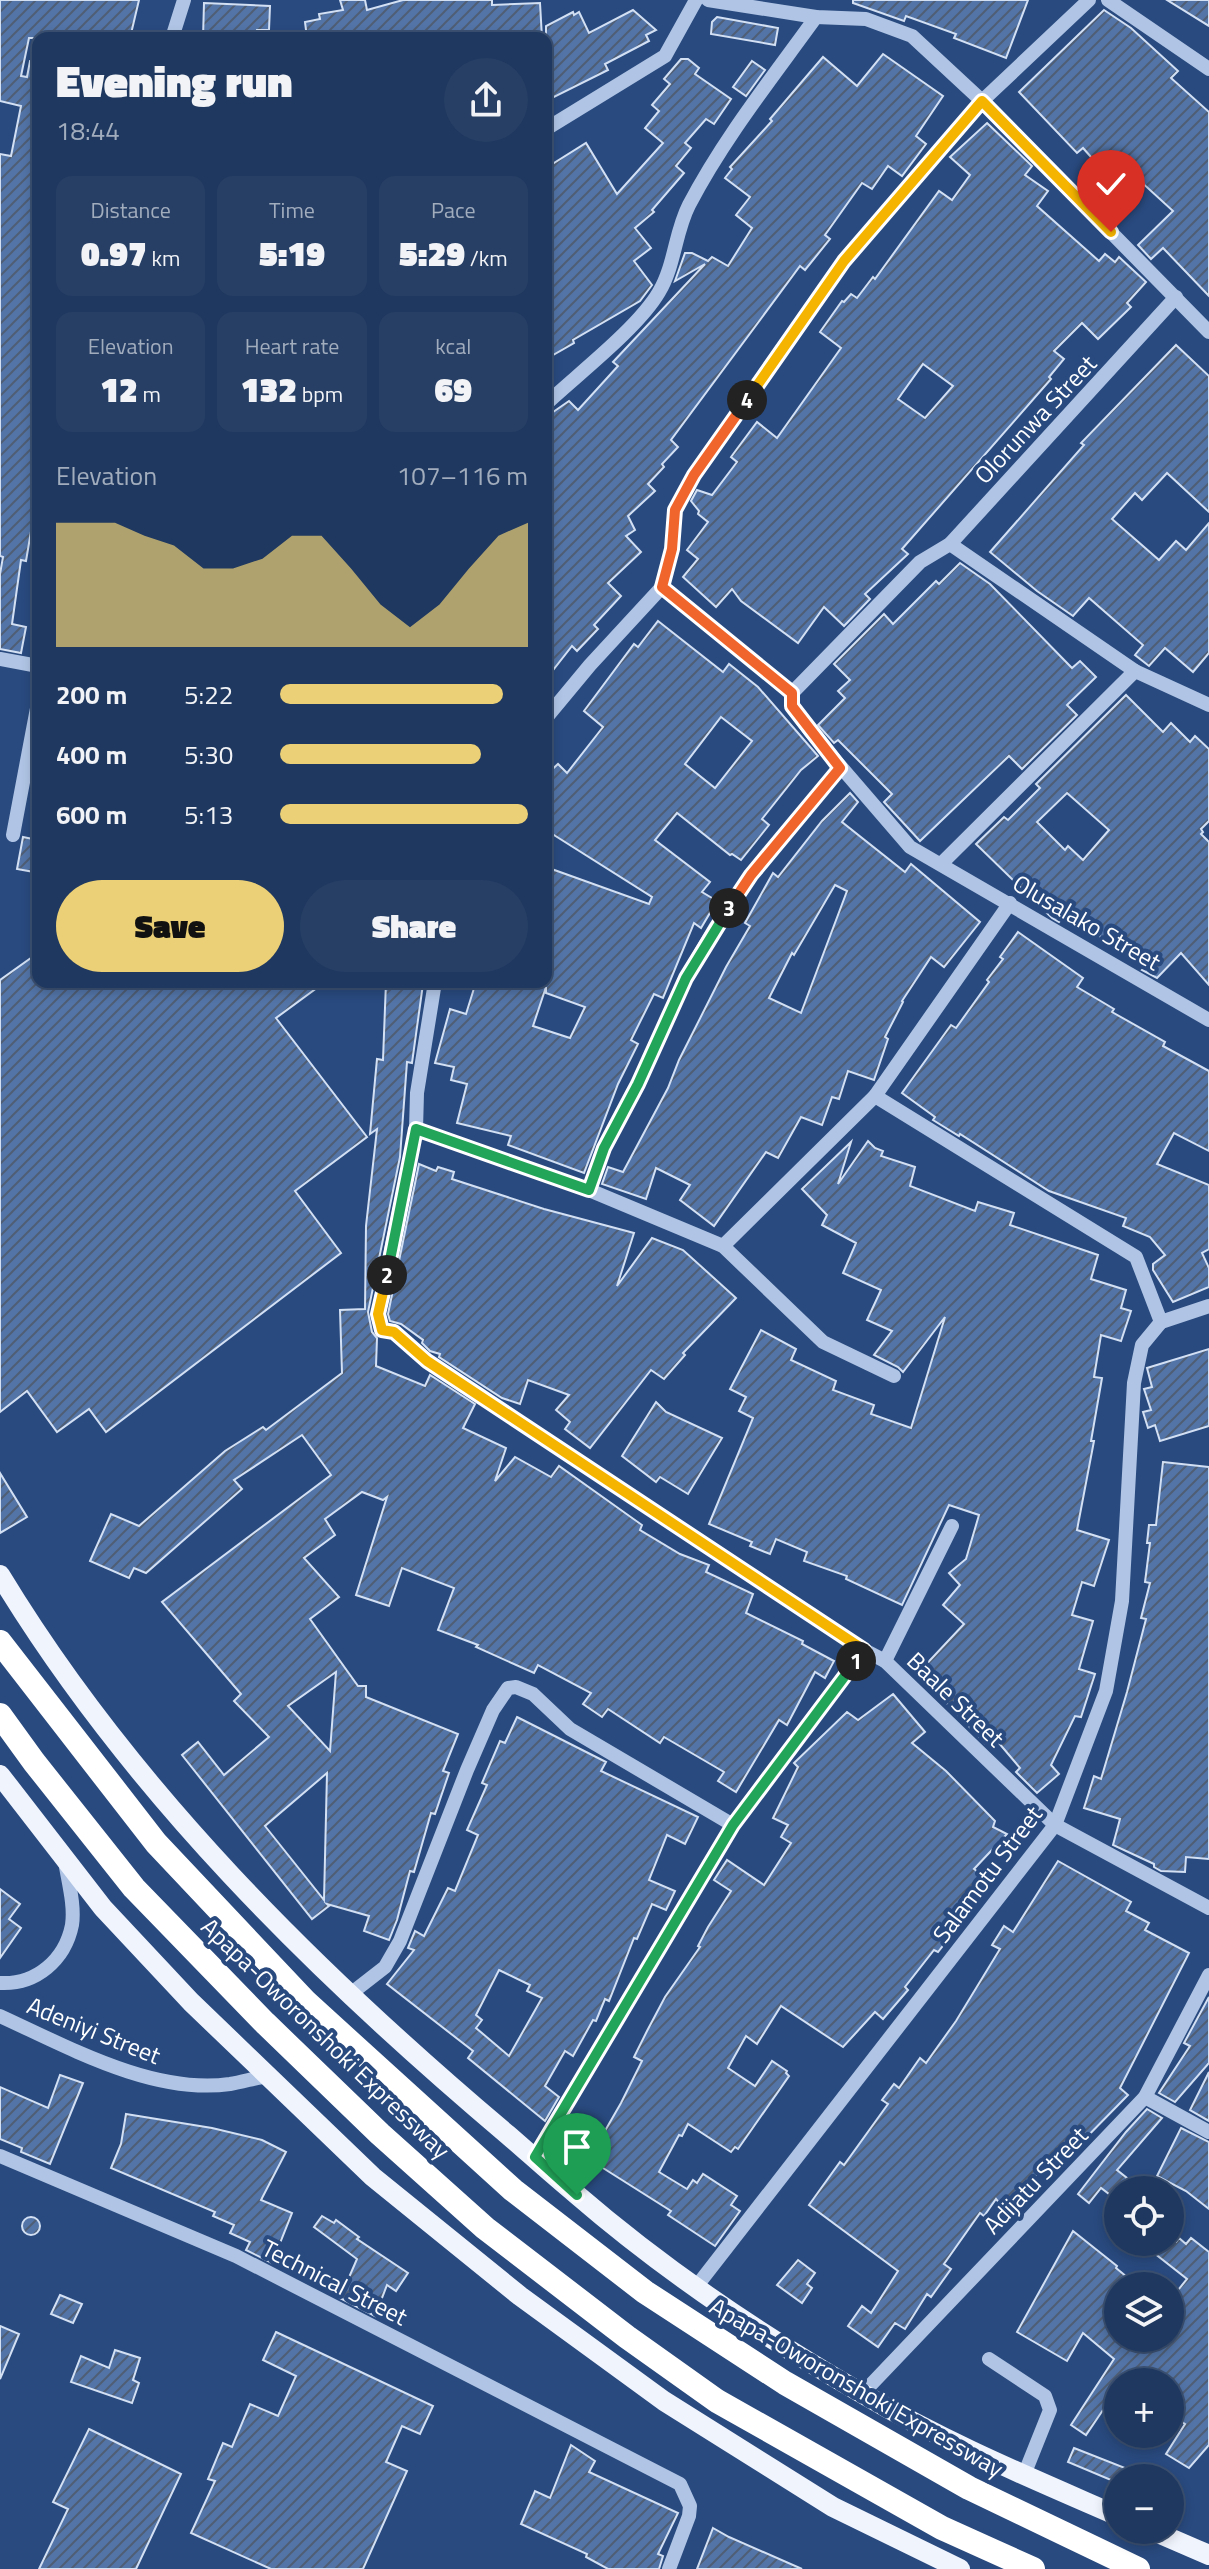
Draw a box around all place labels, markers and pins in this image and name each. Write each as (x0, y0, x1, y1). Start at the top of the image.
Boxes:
pin (1077, 150, 1145, 232)
pin: 4 (727, 380, 767, 420)
pin: 3 (709, 888, 749, 928)
pin: 2 (367, 1255, 407, 1295)
pin: 1 (836, 1641, 876, 1681)
pin (543, 2113, 611, 2195)

